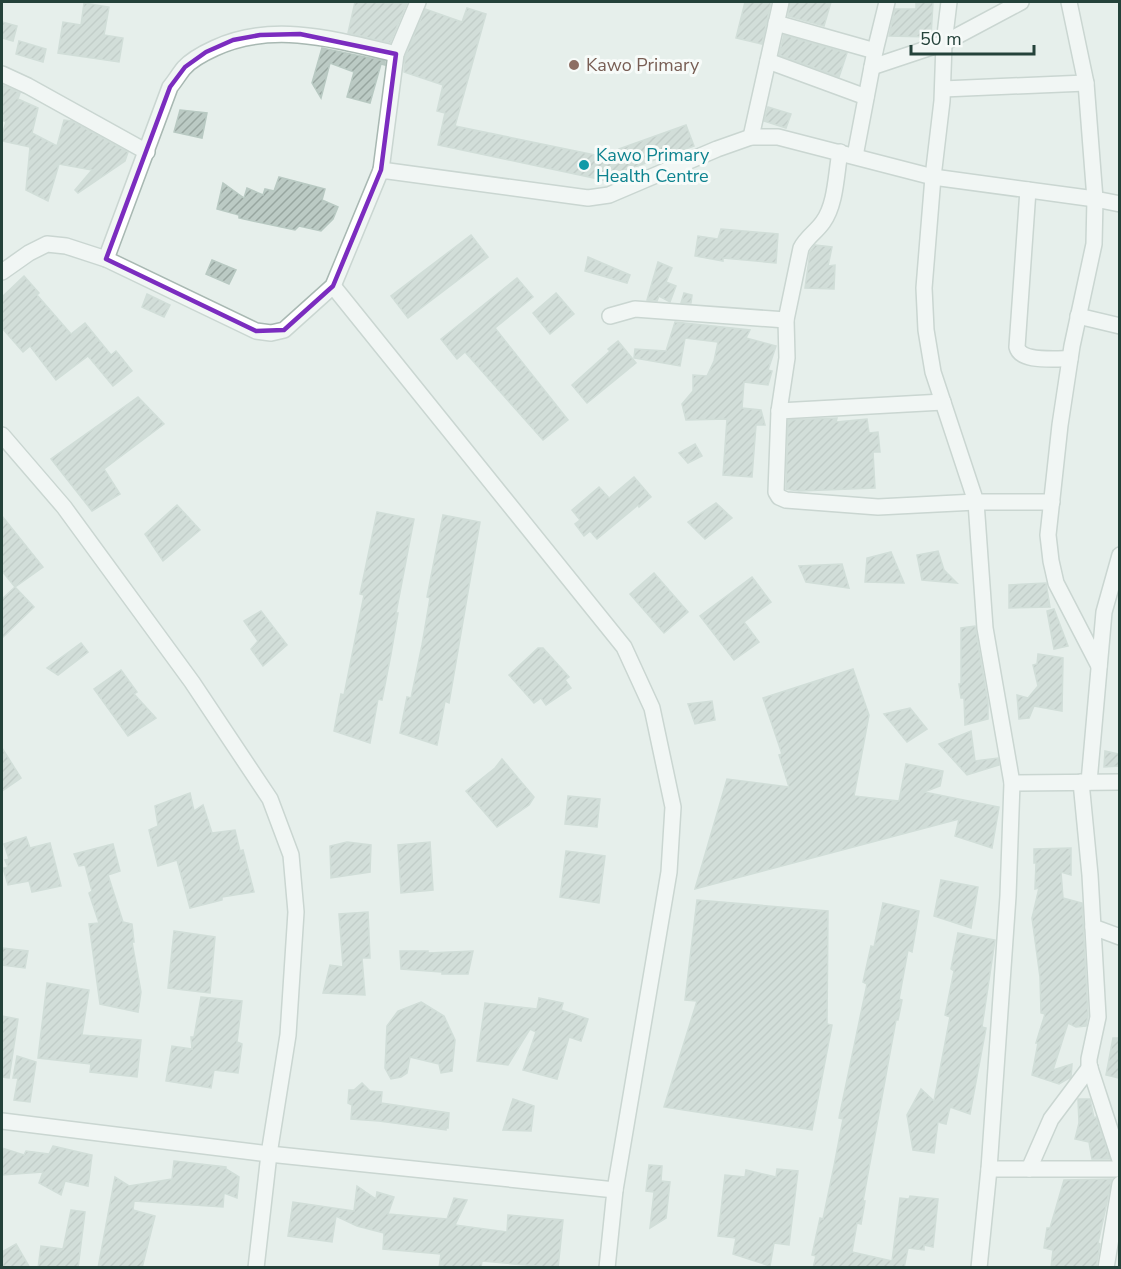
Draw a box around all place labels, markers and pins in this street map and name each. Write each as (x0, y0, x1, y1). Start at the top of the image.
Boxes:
place label: Kawo Primary (586, 53, 700, 77)
marker: Kawo Primary (567, 58, 581, 72)
place label: Kawo Primary Health Centre (596, 143, 710, 188)
marker: Kawo Primary Health Centre (577, 158, 591, 172)

